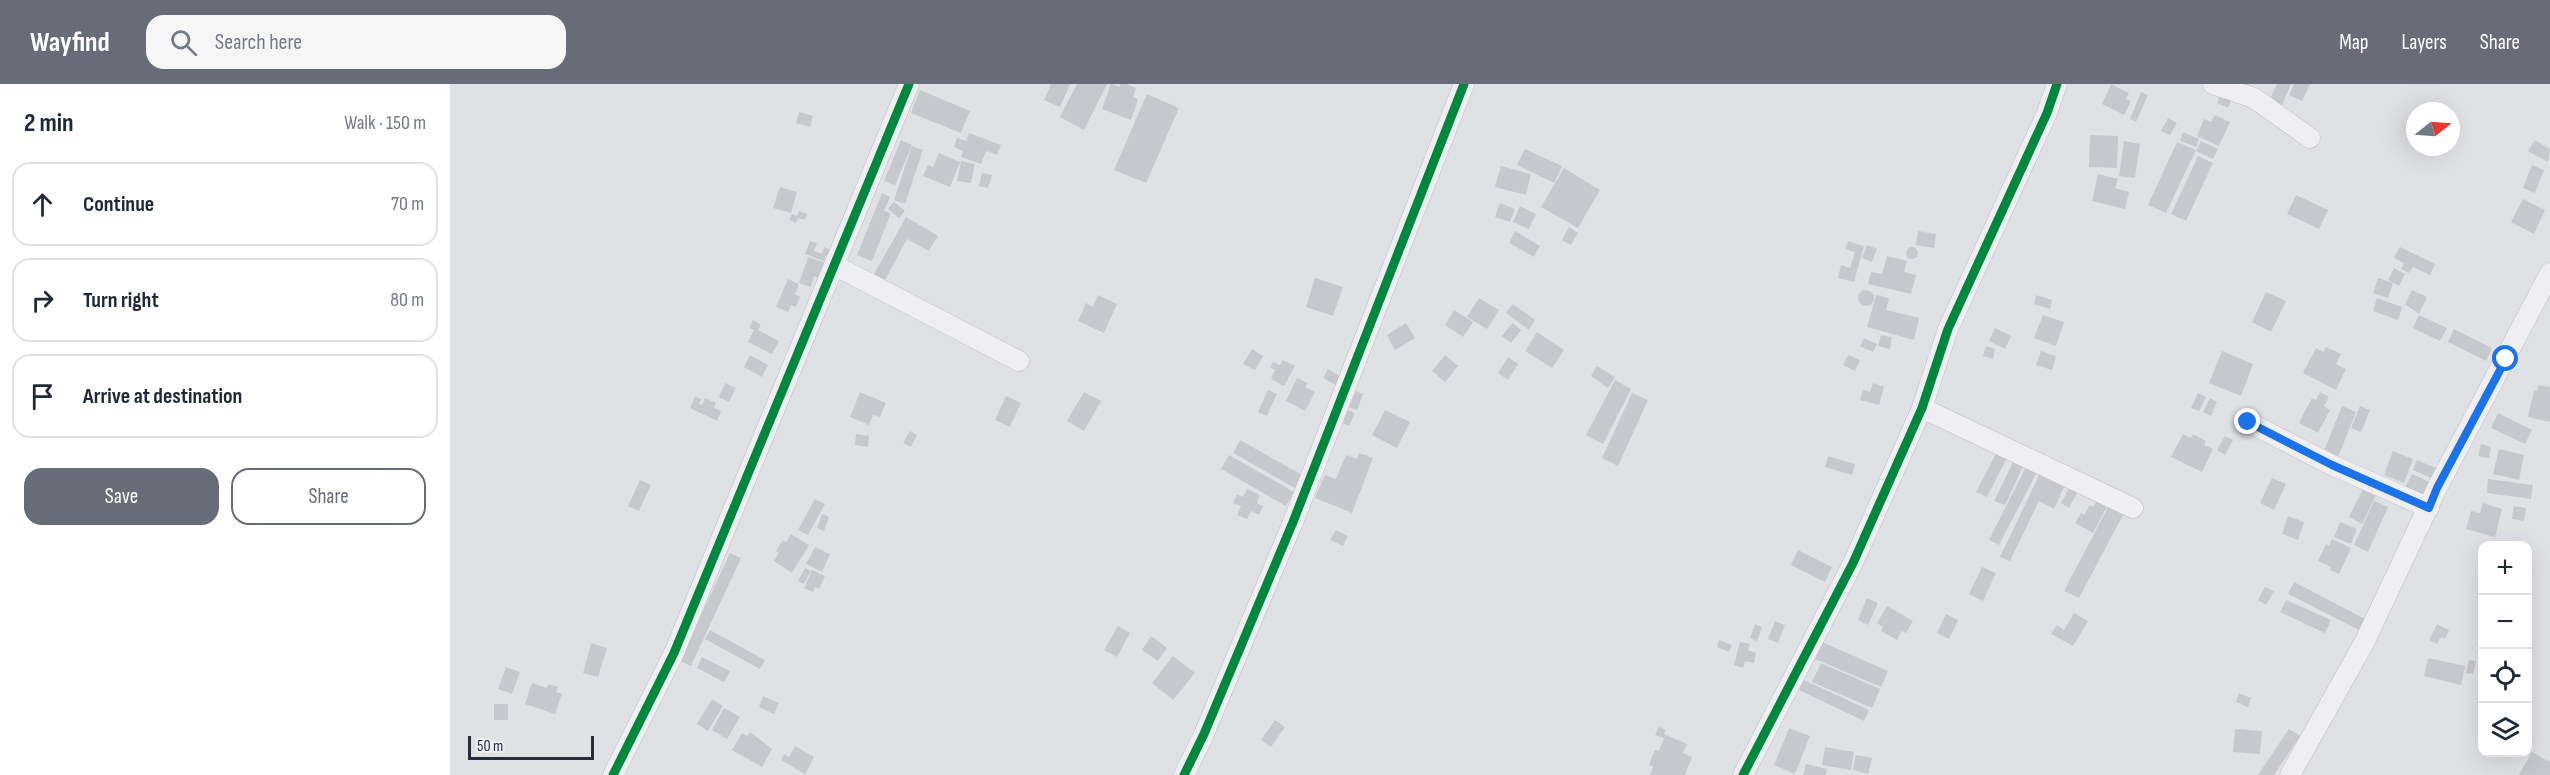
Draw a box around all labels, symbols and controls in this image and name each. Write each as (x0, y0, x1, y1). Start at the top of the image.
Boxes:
search box (146, 15, 566, 69)
text: Wayfind (30, 26, 110, 59)
icon: search (167, 26, 200, 59)
text: Search here (215, 29, 302, 56)
text: Map (2339, 30, 2368, 55)
text: Layers (2401, 30, 2447, 55)
text: Share (2480, 30, 2520, 55)
north arrow (2406, 102, 2460, 156)
text: 2 min (24, 108, 74, 139)
text: Walk · 150 m (344, 111, 426, 135)
icon: ahead (26, 188, 59, 221)
text: Continue (83, 191, 154, 218)
text: 70 m (391, 192, 424, 216)
icon: right (26, 284, 59, 317)
text: Turn right (83, 287, 159, 314)
text: 80 m (390, 288, 424, 312)
route start (2492, 345, 2518, 371)
icon: arrive (26, 380, 59, 413)
text: Arrive at destination (83, 383, 242, 410)
route end (2234, 408, 2260, 434)
button: Save (24, 468, 219, 525)
button: Share (231, 468, 426, 525)
map controls (2478, 541, 2532, 757)
button: + (2478, 541, 2532, 595)
button: − (2478, 595, 2532, 649)
button: locate (2478, 649, 2532, 703)
button: layers (2478, 703, 2532, 757)
scale bar (468, 733, 594, 760)
text: 50 m (477, 737, 503, 756)

